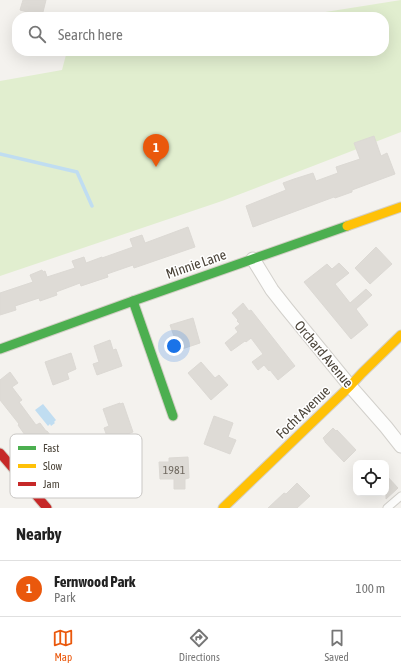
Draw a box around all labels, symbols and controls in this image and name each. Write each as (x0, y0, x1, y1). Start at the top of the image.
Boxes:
search box (12, 12, 389, 56)
icon: search (26, 23, 48, 45)
text: Search here (58, 26, 123, 43)
pin: 1 (143, 134, 169, 167)
street label: Minnie Lane (164, 246, 228, 282)
street label: Orchard Avenue (291, 317, 357, 391)
your location (164, 336, 184, 356)
street label: Focht Avenue (273, 382, 333, 442)
legend (10, 434, 142, 498)
text: Fast (43, 442, 59, 454)
text: Slow (43, 460, 62, 472)
map controls (353, 460, 389, 496)
button: locate (353, 460, 389, 496)
house number: 1981 (163, 463, 186, 477)
text: Jam (43, 478, 60, 490)
text: Nearby (16, 524, 62, 544)
text: Fernwood Park (54, 573, 135, 590)
text: 1 (26, 581, 32, 596)
text: 100 m (356, 581, 385, 596)
text: Park (54, 590, 76, 605)
tab: Map (52, 627, 74, 663)
tab: Directions (179, 627, 220, 663)
tab: Saved (324, 627, 349, 663)

